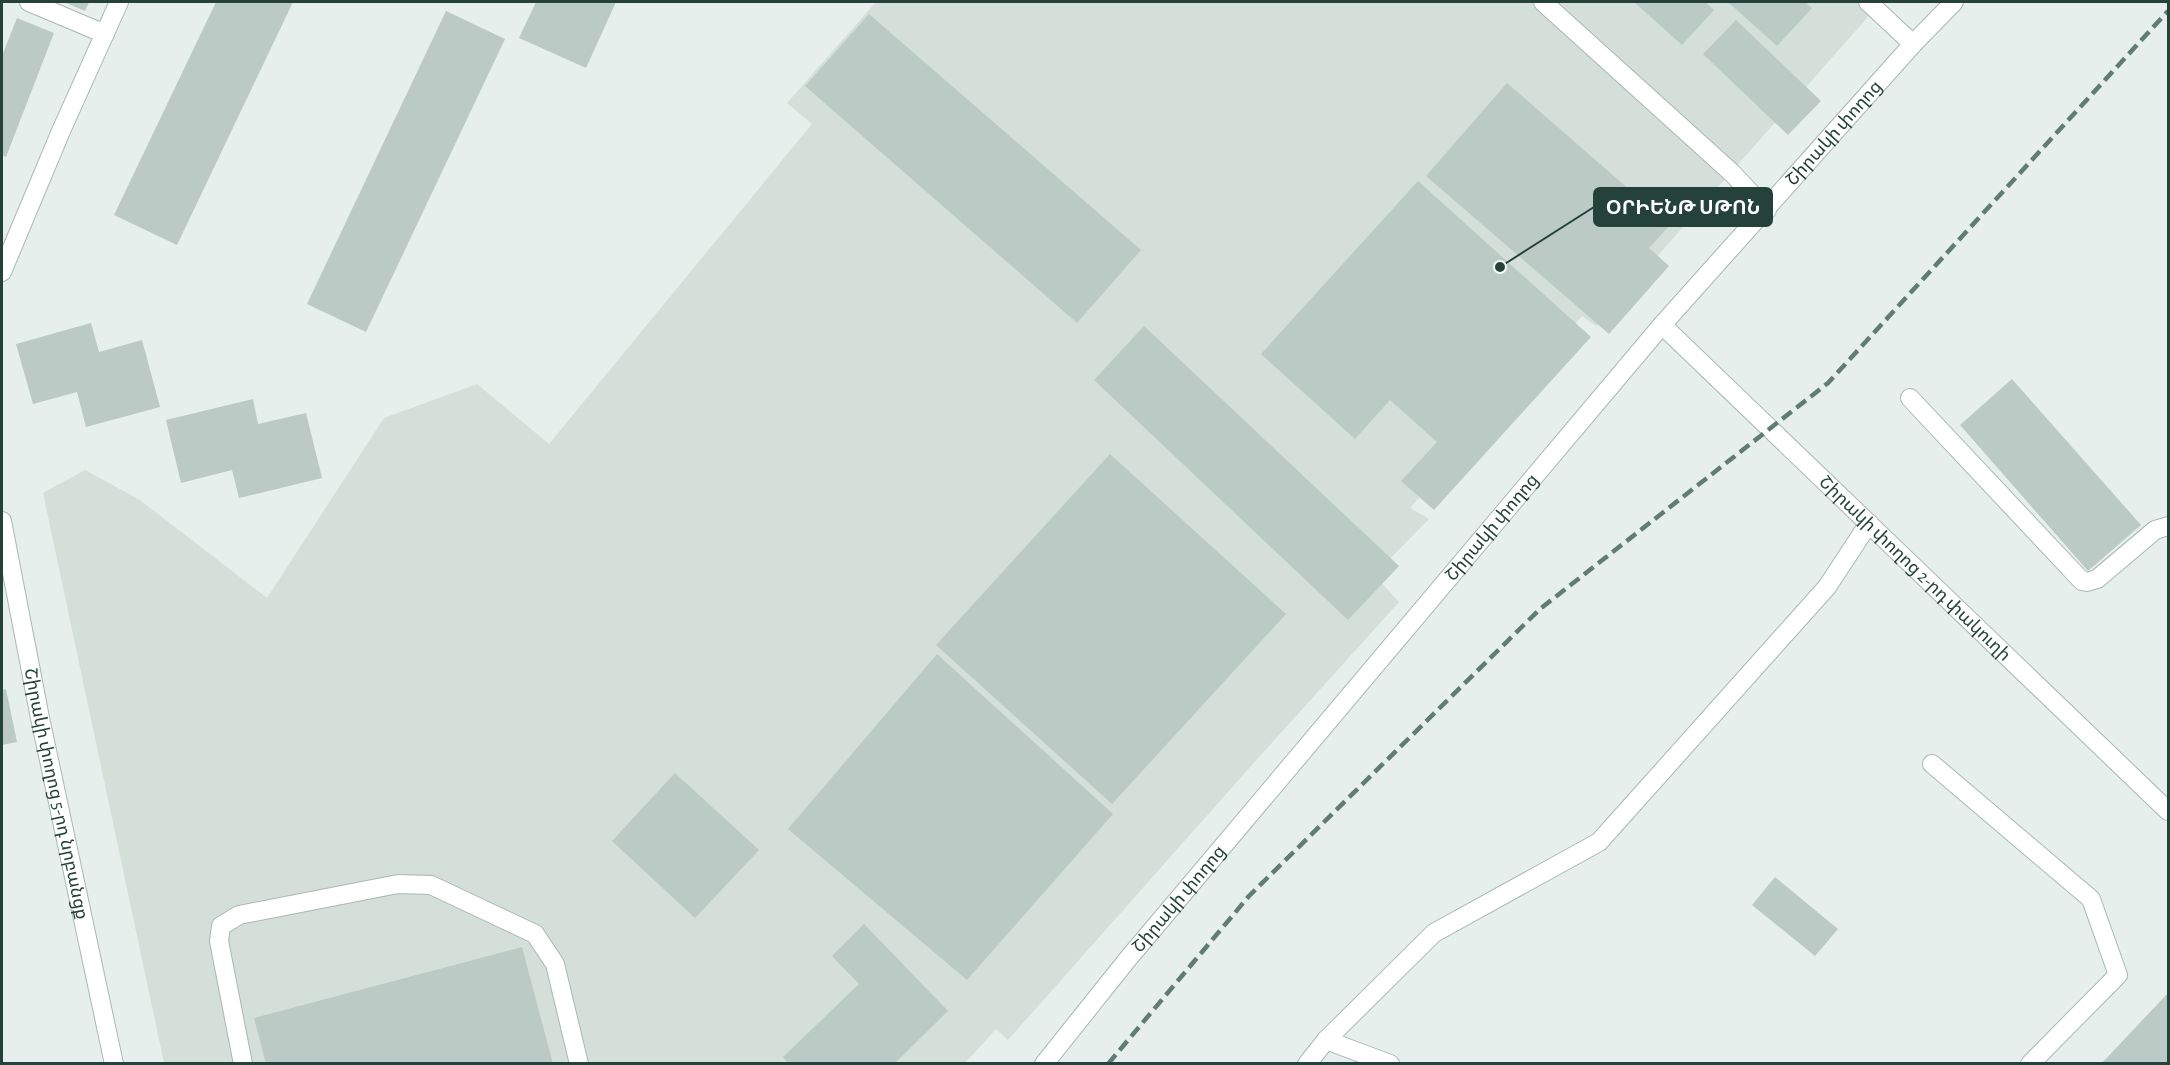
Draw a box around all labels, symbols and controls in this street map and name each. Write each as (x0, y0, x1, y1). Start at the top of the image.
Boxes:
street label: Շիրակի փողոց (1783, 78, 1886, 189)
callout: ՕՐԻԵՆԹ ՍԹՈՆ (1594, 188, 1772, 226)
text: ՕՐԻԵՆԹ ՍԹՈՆ (1606, 198, 1760, 218)
street label: Շիրակի փողոց (1442, 471, 1542, 585)
street label: Շիրակի փողոց 2-րդ փակուղի (1815, 473, 2014, 665)
street label: Շիրակի փողոց 5-րդ նրբանցք (21, 667, 91, 921)
street label: Շիրակի փողոց (1129, 843, 1229, 956)

